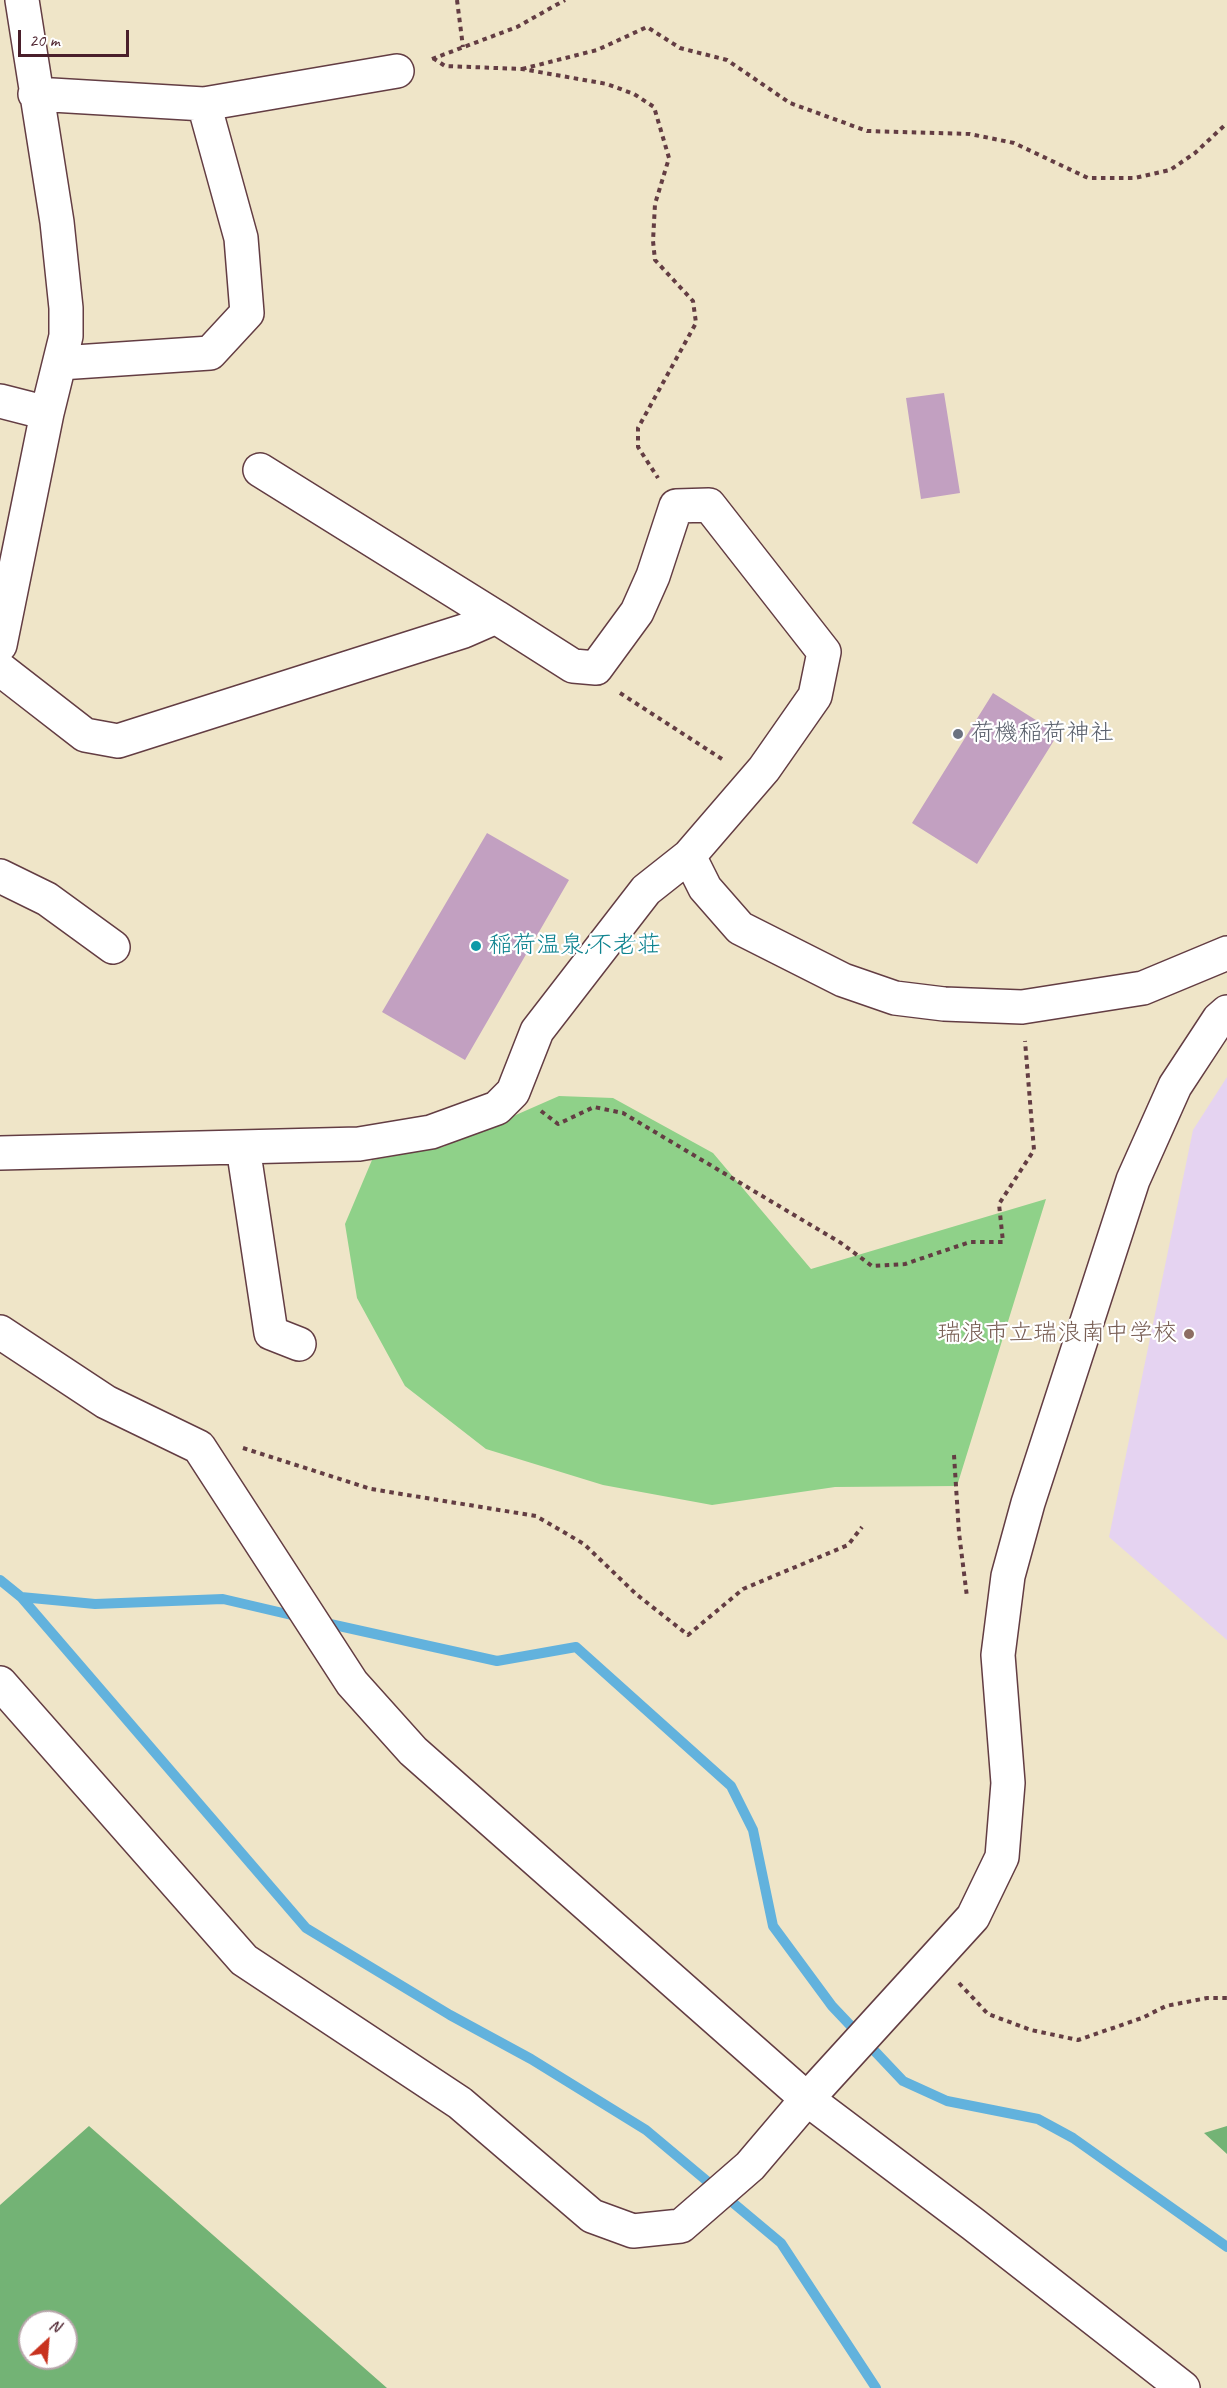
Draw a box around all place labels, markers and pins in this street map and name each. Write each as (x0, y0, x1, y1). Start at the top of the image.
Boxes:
place label: 荷機稲荷神社 (970, 720, 1114, 748)
marker: 荷機稲荷神社 (951, 727, 965, 741)
place label: 稲荷温泉;不老荘 (488, 932, 661, 960)
marker: 稲荷温泉;不老荘 (469, 939, 483, 953)
place label: 瑞浪市立瑞浪南中学校 (937, 1320, 1177, 1348)
marker: 瑞浪市立瑞浪南中学校 (1182, 1327, 1196, 1341)

